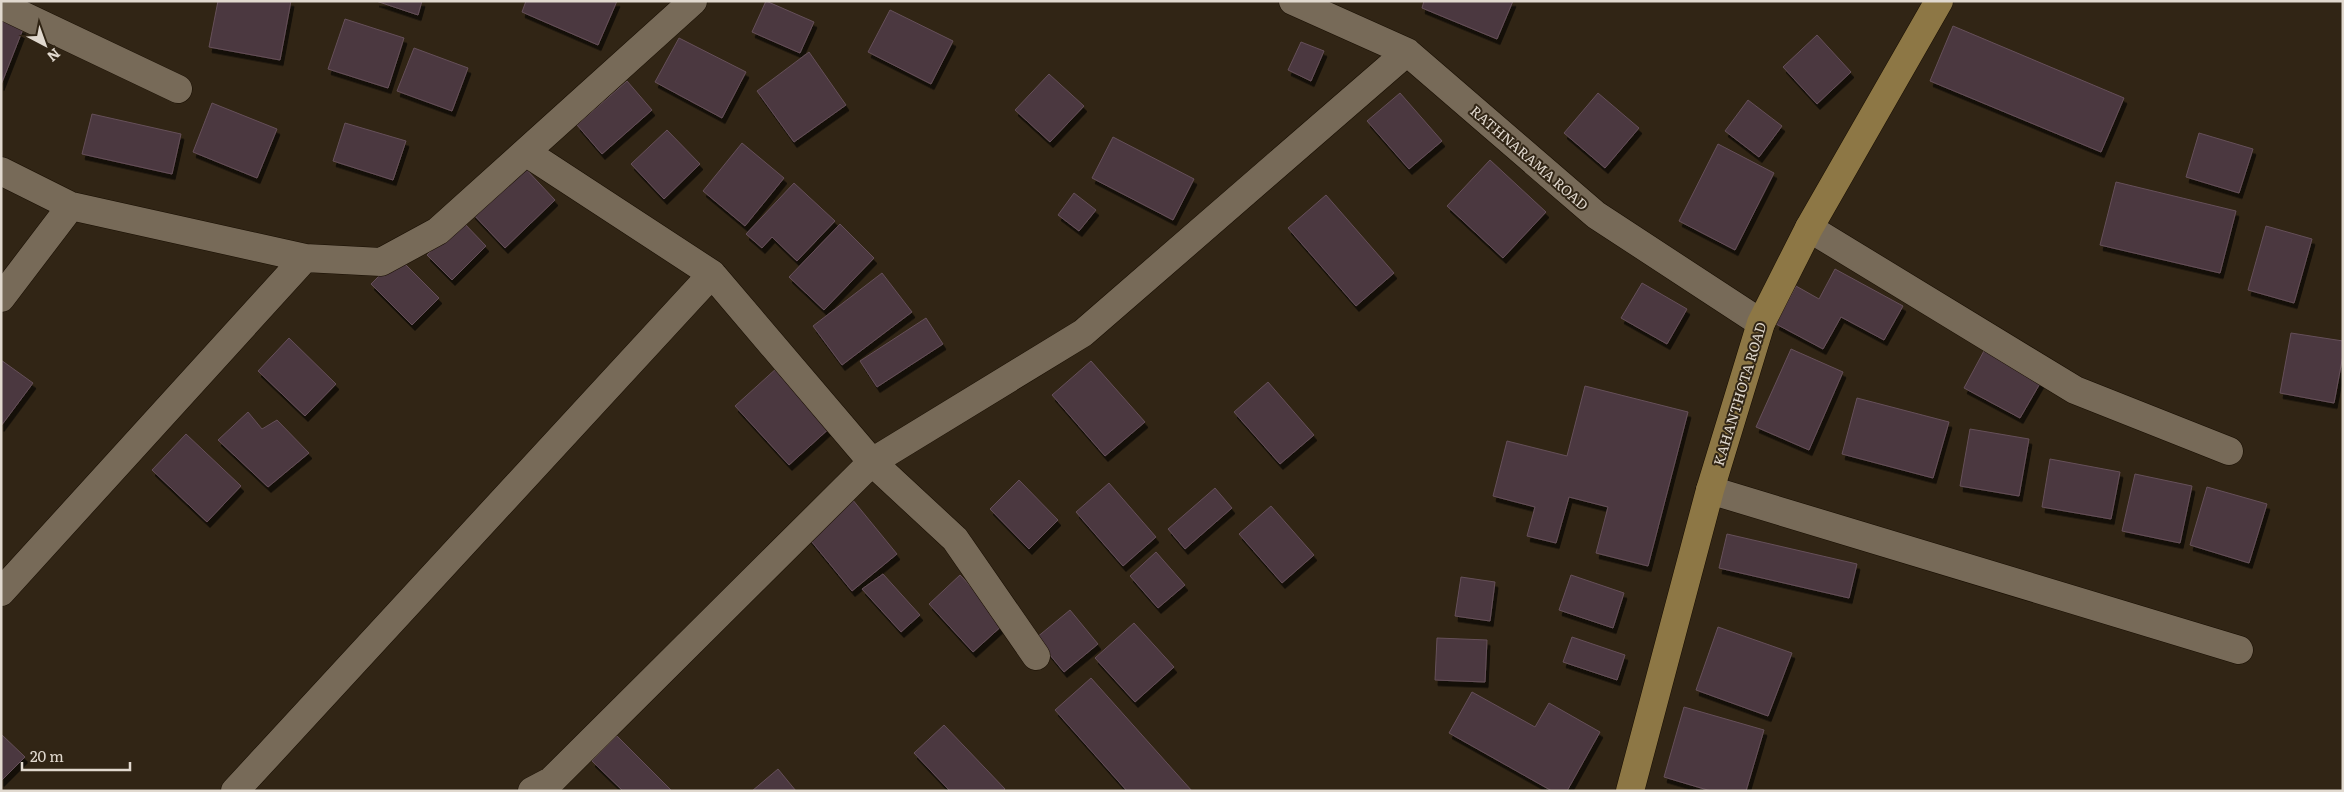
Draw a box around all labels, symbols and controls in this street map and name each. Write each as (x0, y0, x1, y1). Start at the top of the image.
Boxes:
north arrow (20, 20, 70, 70)
text: N (43, 44, 65, 67)
street label: RATHNARAMA ROAD (1466, 100, 1593, 214)
street label: KAHANTHOTA ROAD (1708, 319, 1771, 468)
scale bar (22, 740, 130, 772)
text: 20 m (30, 744, 64, 767)

